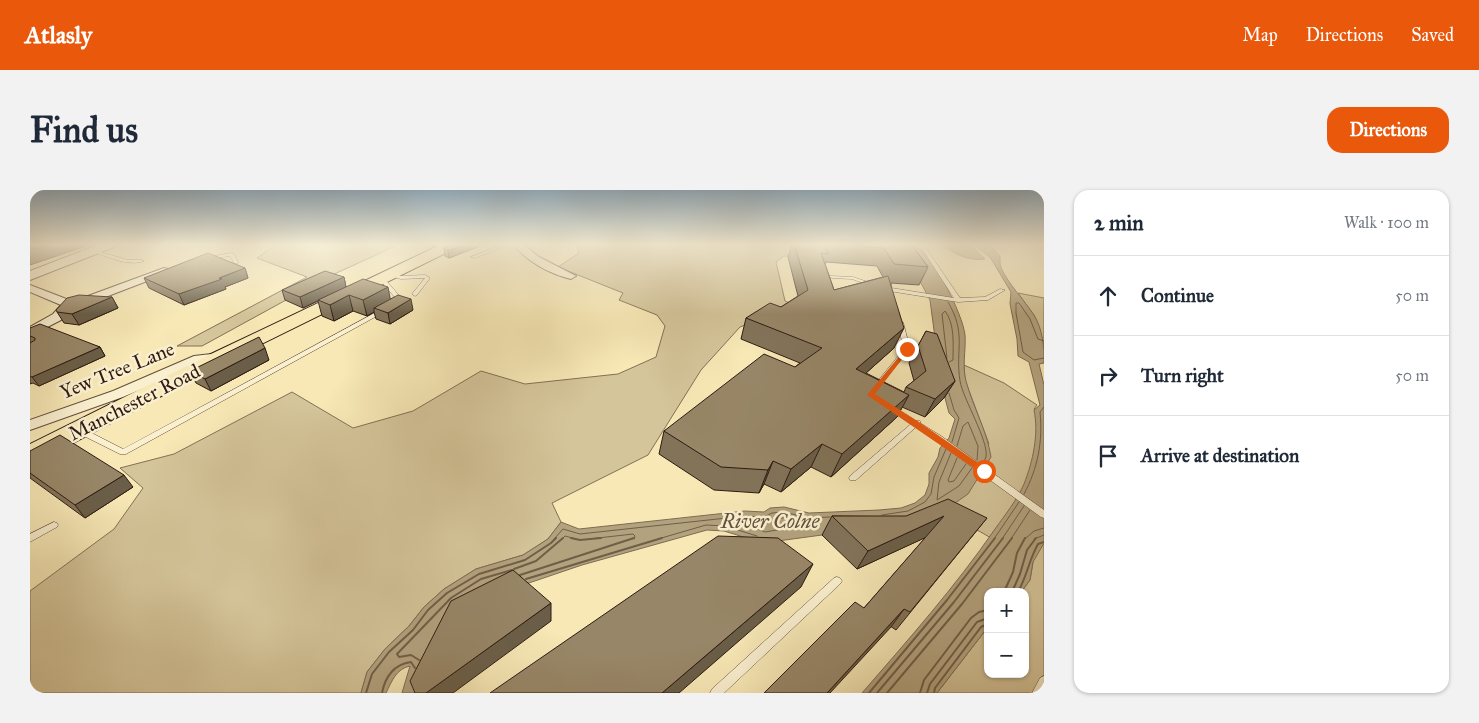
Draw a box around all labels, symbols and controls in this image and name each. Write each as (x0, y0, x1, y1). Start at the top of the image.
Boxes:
text: Atlasly (25, 20, 92, 50)
text: Map (1242, 24, 1278, 46)
text: Directions (1306, 24, 1383, 46)
text: Saved (1411, 24, 1454, 46)
button: Directions (1327, 107, 1449, 153)
text: Find us (30, 109, 138, 152)
text: 2 min (1094, 210, 1144, 236)
text: Walk · 100 m (1344, 213, 1429, 232)
icon: ahead (1094, 282, 1122, 310)
text: Continue (1141, 284, 1214, 307)
text: 50 m (1395, 286, 1429, 305)
street label: Yew Tree Lane (56, 336, 178, 404)
route end (896, 338, 919, 361)
street label: Manchester Road (64, 358, 204, 446)
icon: right (1094, 362, 1122, 390)
text: Turn right (1141, 364, 1224, 387)
text: 50 m (1395, 366, 1429, 385)
icon: arrive (1094, 442, 1122, 470)
text: Arrive at destination (1141, 444, 1299, 467)
route start (973, 460, 996, 483)
water label: River Colne (720, 508, 821, 534)
map controls (984, 588, 1029, 678)
button: + (984, 588, 1029, 633)
button: − (984, 633, 1029, 678)

